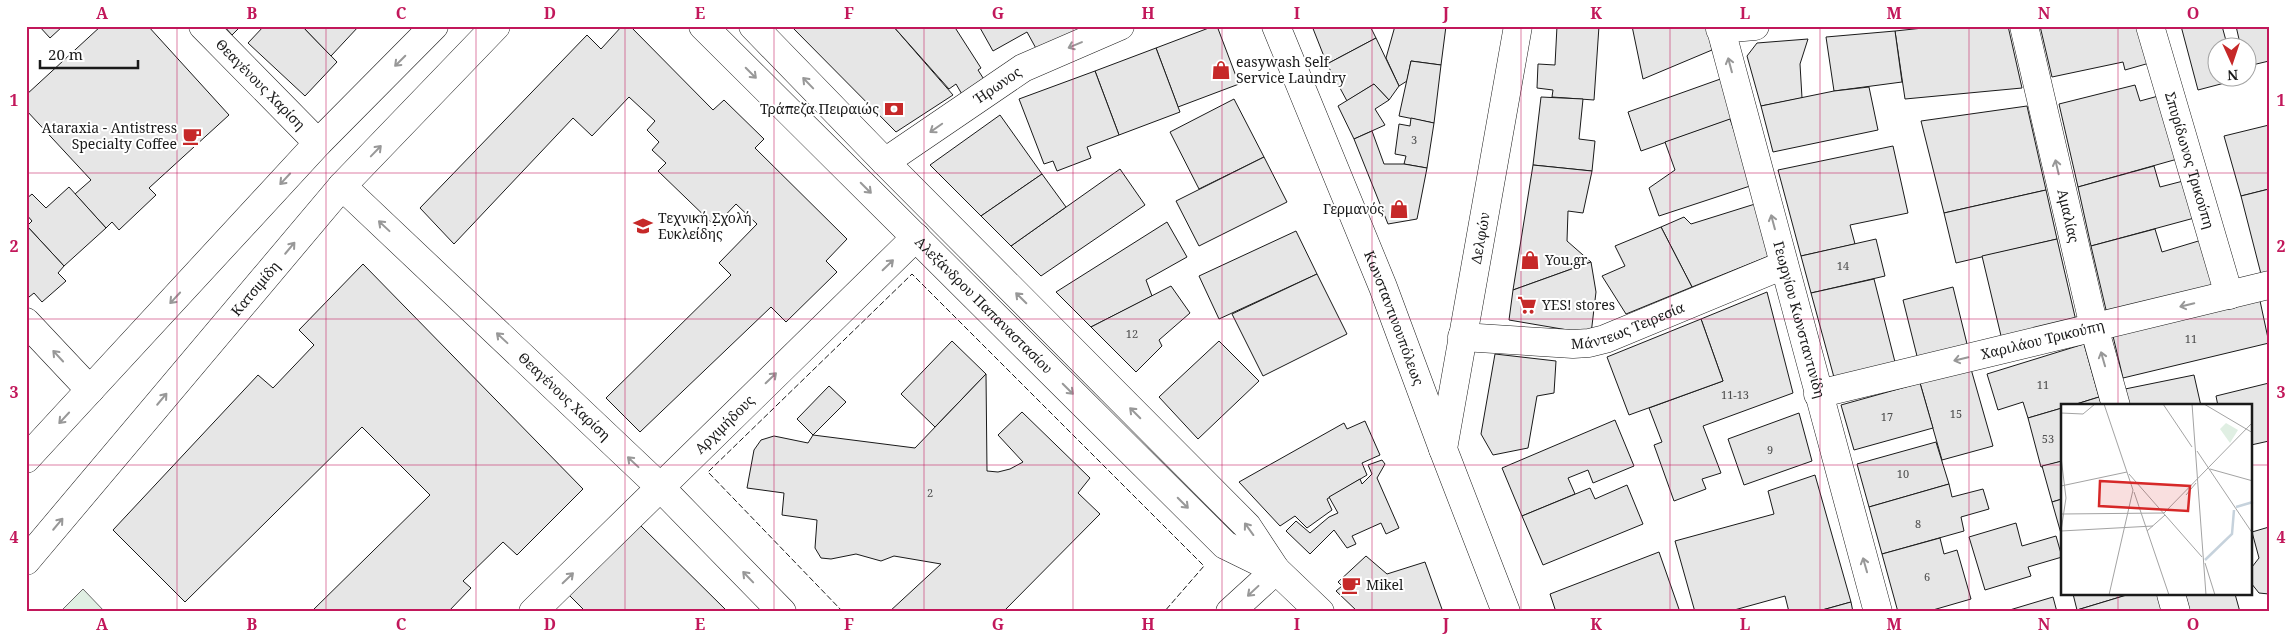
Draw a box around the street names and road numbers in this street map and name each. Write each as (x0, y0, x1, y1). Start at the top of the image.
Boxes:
street label: Θεαγένους Χαρίση (212, 35, 310, 134)
street label: Ήρωνος (969, 62, 1025, 109)
street label: Σπυρίδωνος Τρικούπη (2161, 89, 2219, 231)
street label: Αμαλίας (2053, 187, 2084, 245)
street label: Δελφών (1466, 211, 1494, 265)
street label: Αλεξάνδρου Παπαναστασίου (911, 232, 1057, 378)
street label: Γεωργίου Κωνσταντινίδη (1769, 239, 1830, 400)
street label: Κωνσταντινουπόλεως (1360, 248, 1429, 388)
street label: Κατσιμίδη (226, 257, 284, 320)
street label: Μάντεως Τειρεσία (1570, 297, 1687, 353)
street label: Χαριλάου Τρικούπη (1979, 315, 2106, 363)
street label: Θεαγένους Χαρίση (514, 348, 615, 444)
street label: Αρχιμήδους (690, 390, 758, 458)

